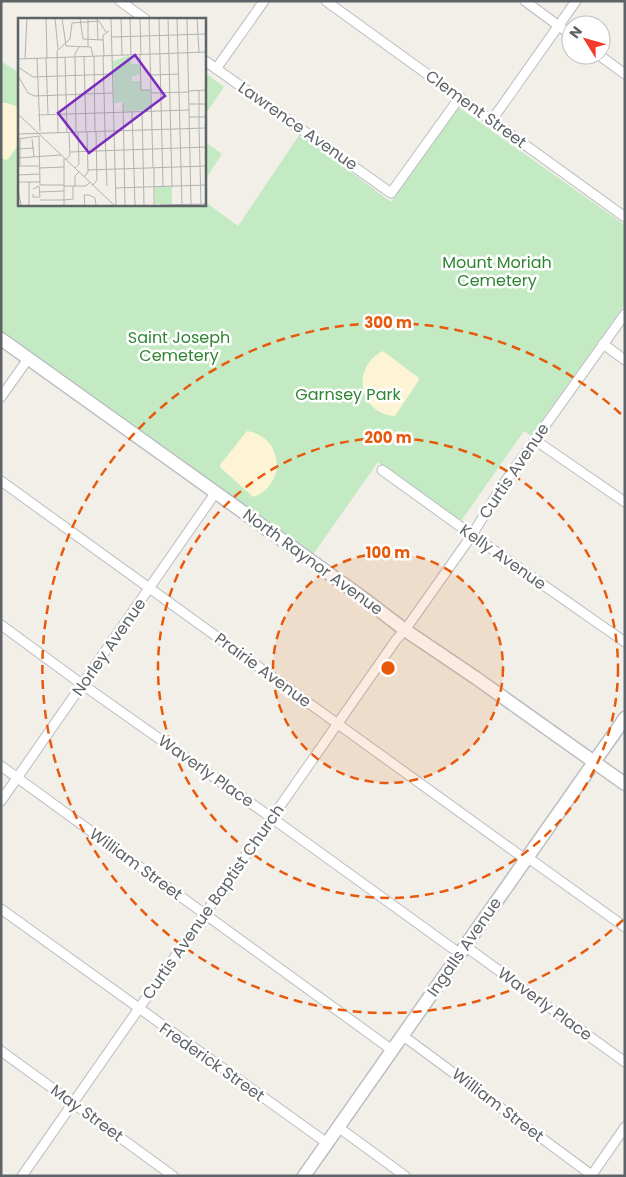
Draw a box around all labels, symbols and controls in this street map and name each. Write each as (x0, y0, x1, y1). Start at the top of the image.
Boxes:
north arrow (561, 15, 611, 65)
inset map (18, 18, 205, 205)
text: N (564, 22, 587, 42)
street label: Clement Street (421, 64, 531, 154)
street label: Lawrence Avenue (234, 76, 362, 176)
park label: Mount Moriah Cemetery (442, 251, 552, 292)
text: 300 m (364, 312, 412, 333)
park label: Saint Joseph Cemetery (128, 326, 230, 367)
park label: Garnsey Park (295, 383, 401, 406)
street label: Curtis Avenue (473, 418, 555, 523)
text: 200 m (364, 427, 412, 448)
street label: North Raynor Avenue (238, 503, 388, 621)
street label: Kelly Avenue (455, 519, 551, 595)
text: 100 m (366, 542, 410, 563)
street label: Norley Avenue (67, 593, 151, 701)
street label: Prairie Avenue (210, 627, 316, 713)
centre of rings (379, 659, 397, 677)
street label: Waverly Place (153, 729, 259, 813)
street label: Curtis Avenue Baptist Church (137, 800, 289, 1004)
street label: William Street (85, 822, 187, 906)
street label: Ingalls Avenue (421, 893, 507, 1001)
street label: Waverly Place (493, 962, 597, 1046)
street label: Frederick Street (155, 1017, 269, 1107)
street label: William Street (447, 1063, 549, 1147)
street label: May Street (46, 1079, 128, 1147)

